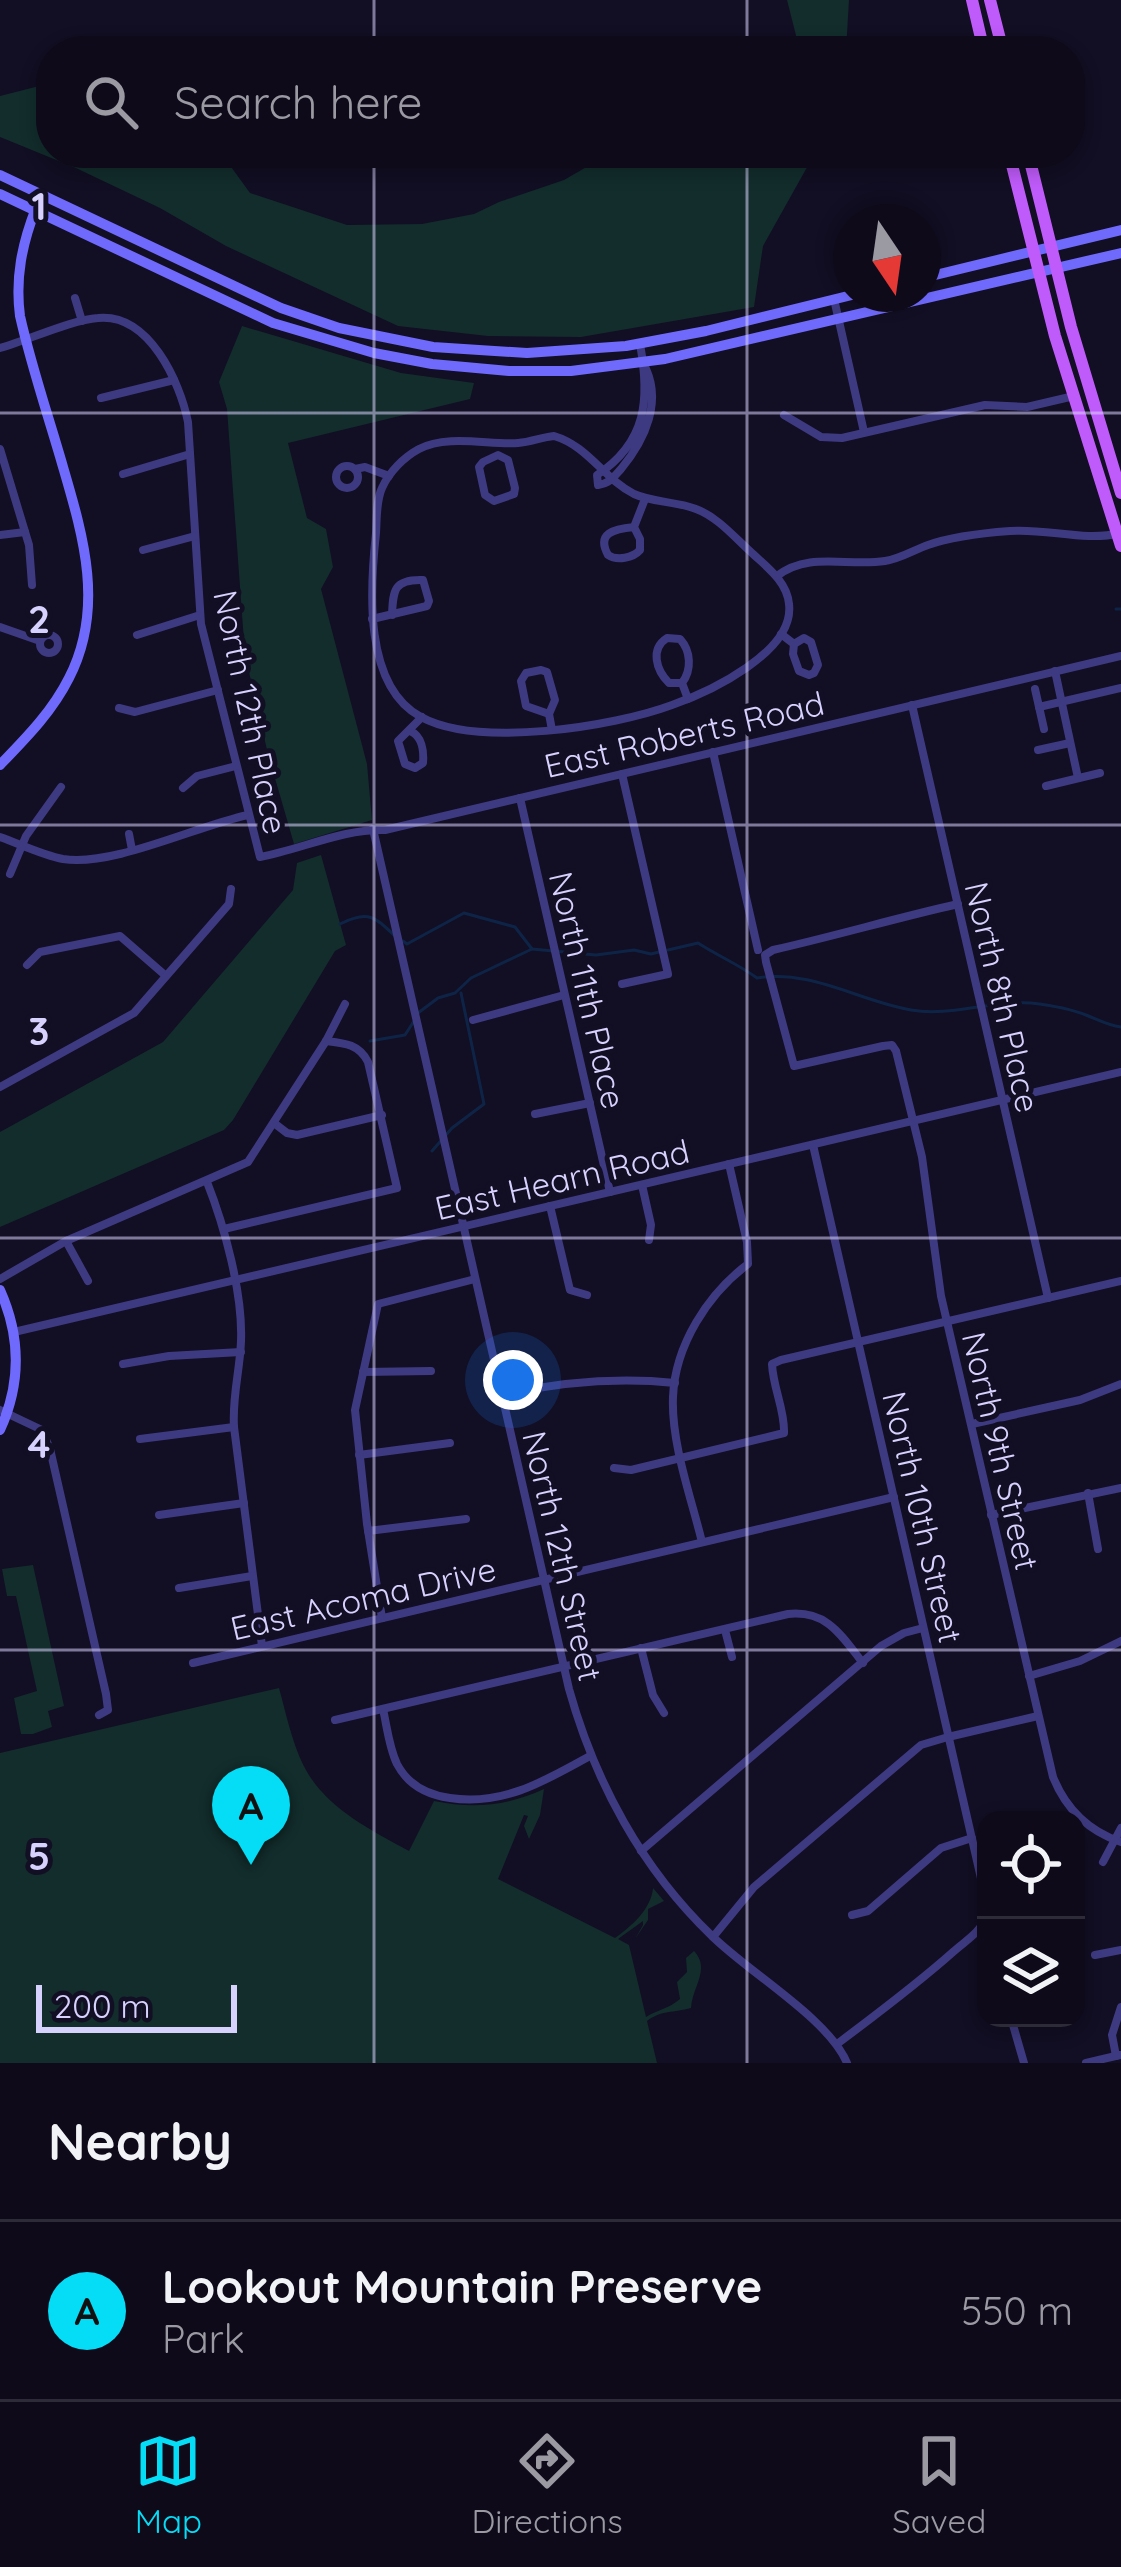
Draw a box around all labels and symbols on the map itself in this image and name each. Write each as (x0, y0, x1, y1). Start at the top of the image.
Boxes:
text: 1 (31, 181, 47, 230)
north arrow (833, 204, 941, 312)
street label: North 12th Place (205, 586, 297, 838)
text: 2 (28, 594, 50, 643)
street label: East Roberts Road (540, 682, 828, 786)
street label: North 11th Place (541, 868, 635, 1112)
street label: North 8th Place (957, 878, 1049, 1116)
text: 3 (29, 1006, 49, 1055)
street label: East Hearn Road (431, 1130, 693, 1228)
street label: North 9th Street (954, 1328, 1048, 1574)
your location (483, 1350, 543, 1410)
street label: North 10th Street (874, 1387, 972, 1647)
text: 4 (28, 1419, 50, 1468)
street label: North 12th Street (514, 1427, 612, 1685)
street label: East Acoma Drive (226, 1548, 500, 1648)
pin: A (212, 1766, 290, 1865)
text: 5 (28, 1831, 50, 1880)
scale bar (36, 1979, 237, 2032)

